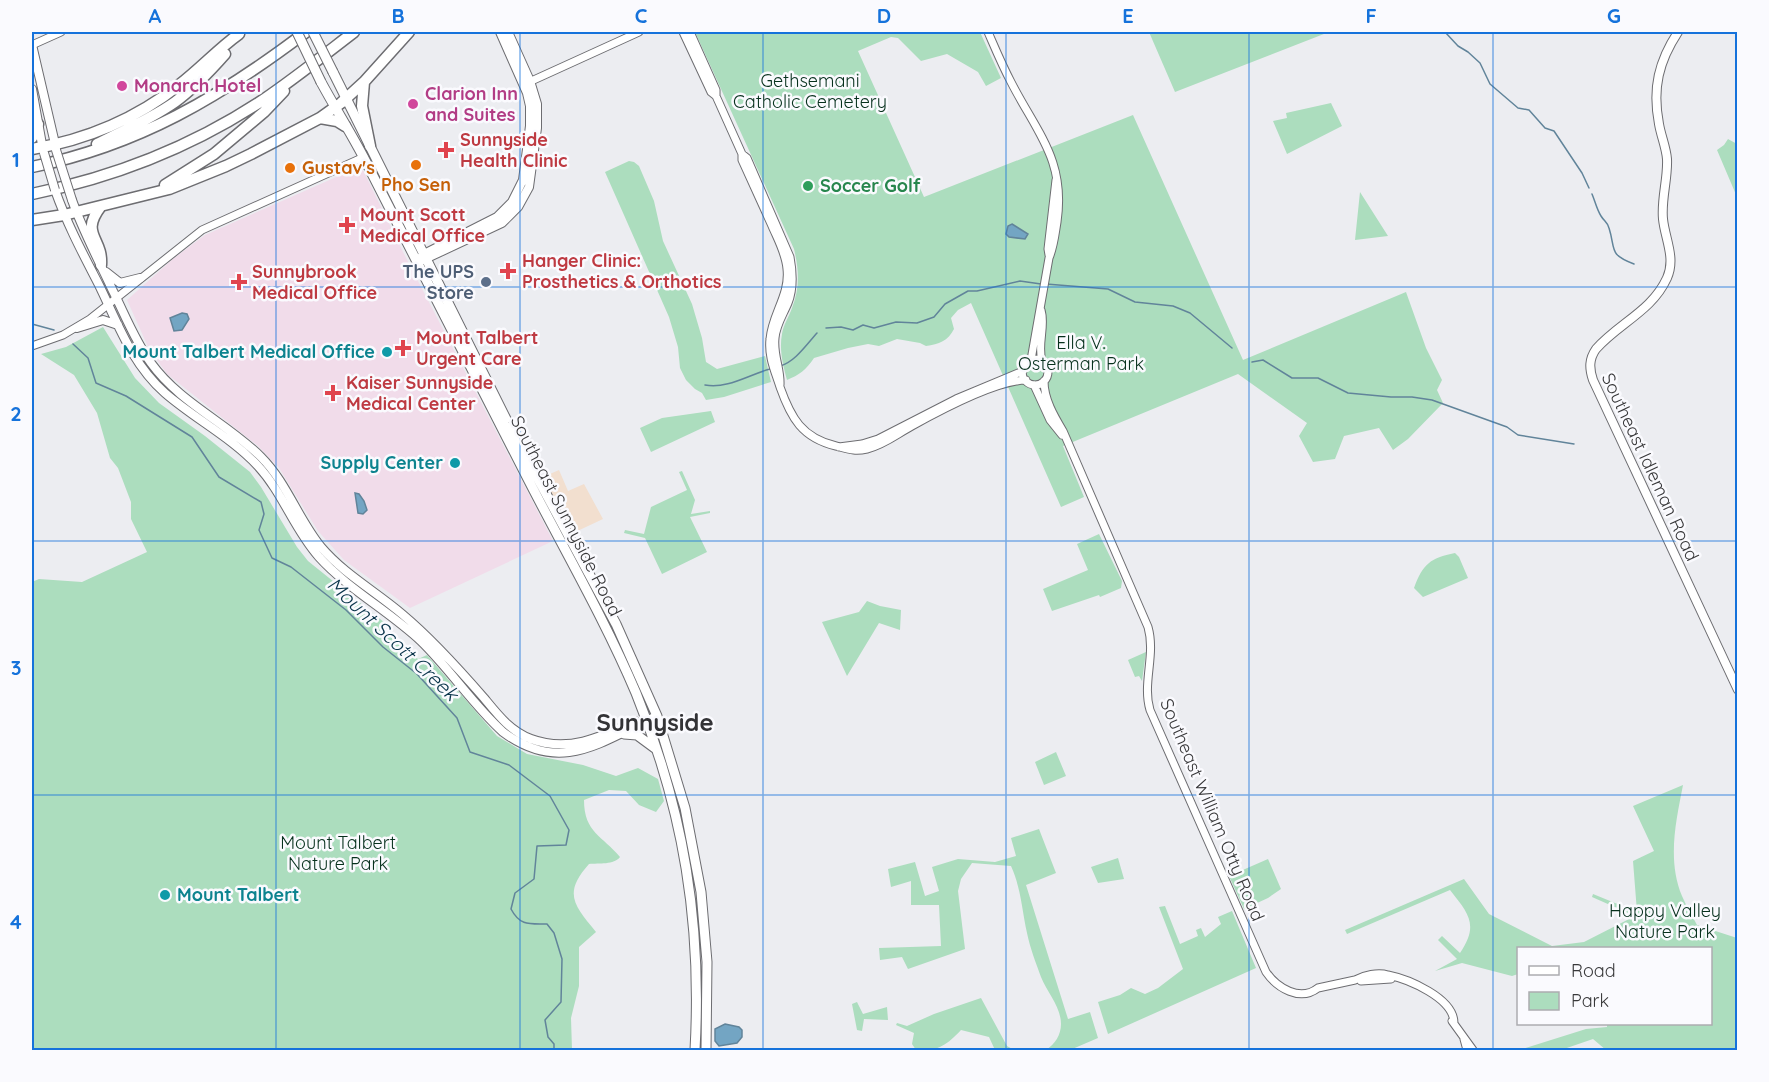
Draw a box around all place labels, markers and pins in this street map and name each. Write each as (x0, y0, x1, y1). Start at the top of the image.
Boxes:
place label: Monarch Hotel (134, 74, 261, 97)
marker: Monarch Hotel (115, 79, 129, 93)
place label: Clarion Inn and Suites (425, 82, 518, 126)
marker: Clarion Inn and Suites (406, 97, 420, 111)
place label: Sunnyside Health Clinic (460, 128, 567, 172)
marker: Sunnyside Health Clinic (437, 141, 455, 159)
place label: Gustav's (302, 156, 375, 179)
marker: Pho Sen (409, 158, 423, 172)
marker: Gustav's (283, 161, 297, 175)
place label: Pho Sen (381, 173, 451, 196)
place label: Soccer Golf (820, 174, 921, 197)
marker: Soccer Golf (801, 179, 815, 193)
place label: Mount Scott Medical Office (360, 203, 485, 247)
marker: Mount Scott Medical Office (338, 216, 356, 234)
place label: Hanger Clinic: Prosthetics & Orthotics (522, 249, 722, 293)
place label: Sunnybrook Medical Office (252, 260, 377, 304)
place label: The UPS Store (402, 260, 474, 304)
marker: Hanger Clinic: Prosthetics & Orthotics (499, 262, 517, 280)
marker: Sunnybrook Medical Office (230, 273, 248, 291)
marker: The UPS Store (479, 275, 493, 289)
place label: Mount Talbert Urgent Care (416, 326, 538, 370)
marker: Mount Talbert Urgent Care (394, 339, 412, 357)
place label: Mount Talbert Medical Office (122, 340, 375, 363)
marker: Mount Talbert Medical Office (380, 345, 394, 359)
place label: Kaiser Sunnyside Medical Center (346, 371, 493, 415)
marker: Kaiser Sunnyside Medical Center (324, 384, 342, 402)
place label: Supply Center (321, 451, 443, 474)
marker: Supply Center (448, 456, 462, 470)
place label: Mount Talbert (177, 883, 299, 906)
marker: Mount Talbert (158, 888, 172, 902)

